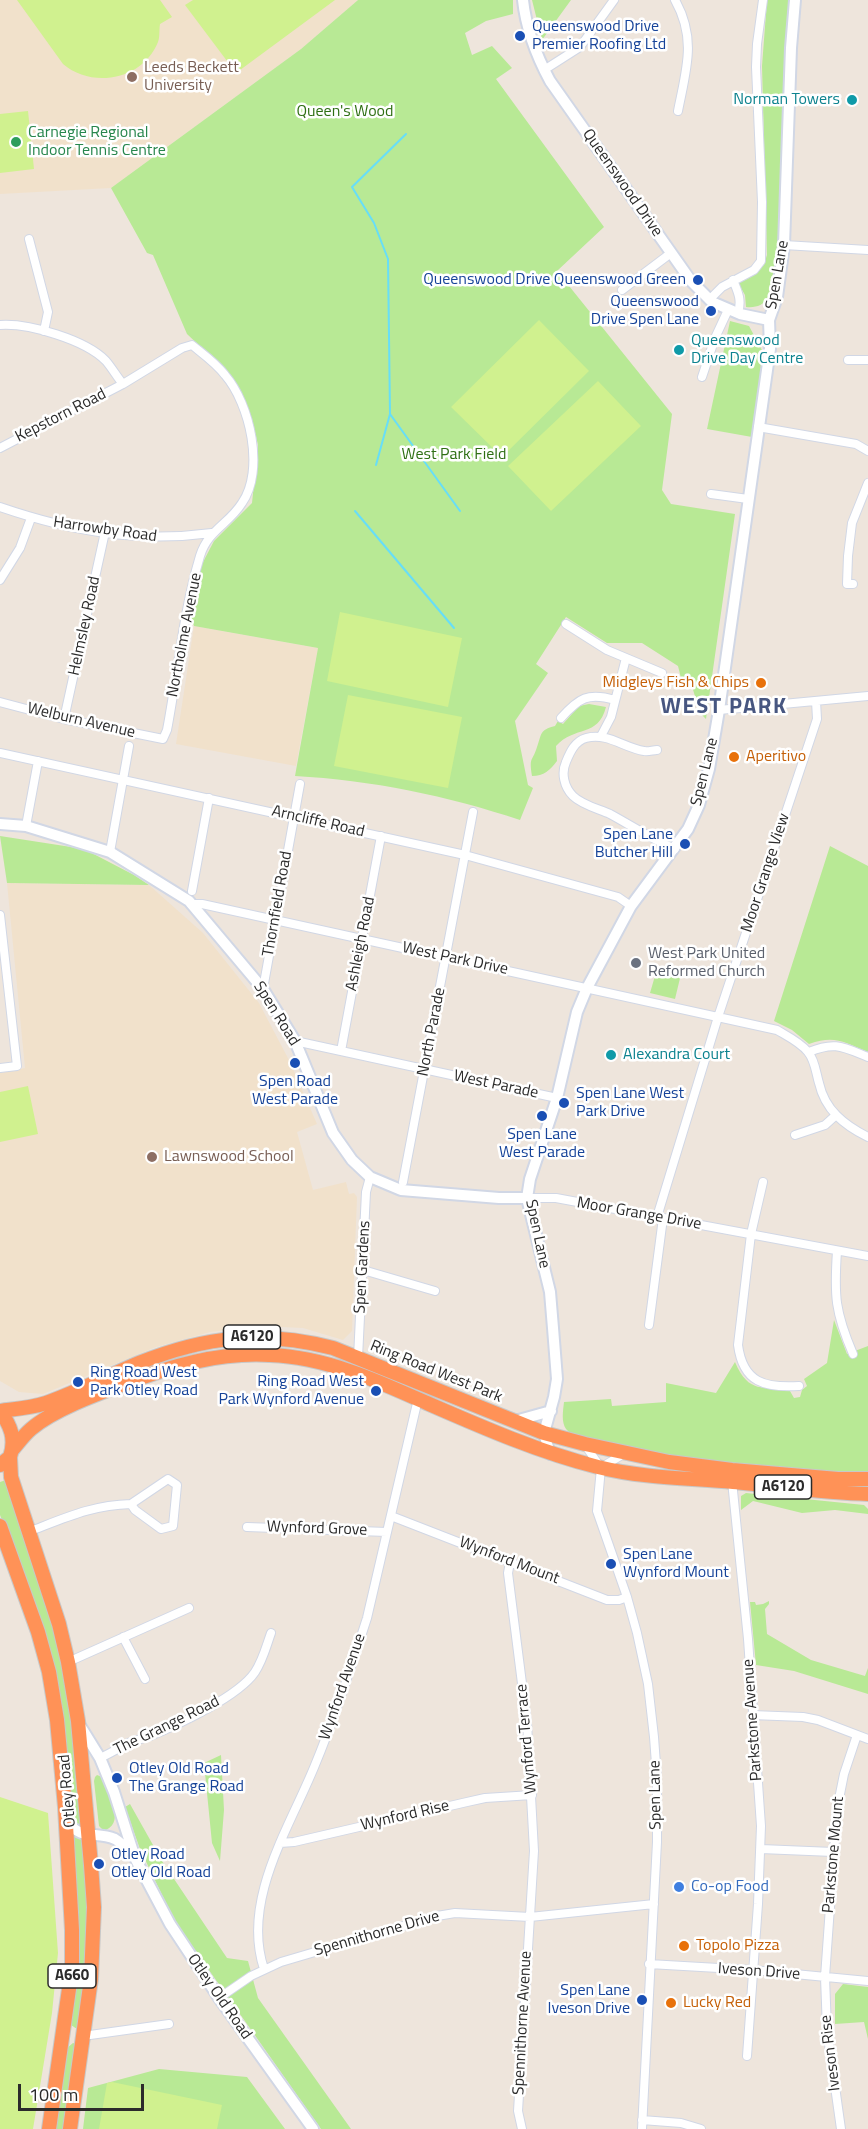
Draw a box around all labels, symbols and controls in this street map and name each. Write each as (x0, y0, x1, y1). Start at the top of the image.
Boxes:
place label: Queenswood Drive Premier Roofing Ltd (532, 17, 666, 55)
marker: Queenswood Drive Premier Roofing Ltd (513, 29, 527, 43)
place label: Leeds Beckett University (144, 58, 239, 96)
marker: Leeds Beckett University (125, 70, 139, 84)
place label: Norman Towers (733, 90, 840, 110)
marker: Norman Towers (845, 93, 859, 107)
park label: Queen's Wood (296, 102, 394, 122)
place label: Carnegie Regional Indoor Tennis Centre (28, 123, 166, 161)
street label: Queenswood Drive (578, 125, 666, 241)
marker: Carnegie Regional Indoor Tennis Centre (9, 135, 23, 149)
street label: Spen Lane (762, 239, 794, 311)
place label: Queenswood Drive Queenswood Green (423, 270, 686, 290)
marker: Queenswood Drive Queenswood Green (691, 273, 705, 287)
place label: Queenswood Drive Spen Lane (591, 292, 699, 330)
marker: Queenswood Drive Spen Lane (704, 304, 718, 318)
place label: Queenswood Drive Day Centre (691, 331, 803, 369)
marker: Queenswood Drive Day Centre (672, 343, 686, 357)
street label: Kepstorn Road (12, 385, 110, 447)
park label: West Park Field (402, 445, 506, 465)
street label: Harrowby Road (52, 513, 158, 547)
street label: Northolme Avenue (164, 571, 206, 699)
street label: Helmsley Road (65, 575, 105, 677)
place label: Midgleys Fish & Chips (602, 673, 749, 693)
marker: Midgleys Fish & Chips (754, 676, 768, 690)
district label: WEST PARK (661, 695, 787, 721)
street label: Welburn Avenue (25, 699, 137, 743)
street label: Spen Lane (687, 736, 723, 808)
place label: Aperitivo (746, 747, 806, 767)
marker: Aperitivo (727, 750, 741, 764)
street label: Arncliffe Road (270, 802, 366, 842)
street label: Moor Grange View (738, 811, 794, 935)
place label: Spen Lane Butcher Hill (595, 825, 673, 863)
marker: Spen Lane Butcher Hill (678, 837, 692, 851)
street label: Thornfield Road (259, 850, 297, 958)
street label: Ashleigh Road (342, 895, 380, 993)
street label: West Park Drive (400, 938, 510, 980)
place label: West Park United Reformed Church (648, 944, 765, 982)
marker: West Park United Reformed Church (629, 956, 643, 970)
street label: Spen Road (249, 978, 303, 1050)
street label: North Parade (414, 986, 450, 1078)
place label: Alexandra Court (623, 1045, 730, 1065)
marker: Alexandra Court (604, 1048, 618, 1062)
marker: Spen Road West Parade (288, 1056, 302, 1070)
street label: West Parade (452, 1067, 540, 1103)
place label: Spen Road West Parade (252, 1072, 338, 1110)
place label: Spen Lane West Park Drive (576, 1084, 684, 1122)
marker: Spen Lane West Park Drive (557, 1096, 571, 1110)
marker: Spen Lane West Parade (535, 1109, 549, 1123)
place label: Spen Lane West Parade (499, 1125, 585, 1163)
place label: Lawnswood School (164, 1147, 294, 1167)
marker: Lawnswood School (145, 1150, 159, 1164)
street label: Moor Grange Drive (575, 1194, 703, 1234)
street label: Spen Lane (520, 1198, 554, 1270)
street label: Spen Gardens (351, 1220, 375, 1314)
road number: A6120 (224, 1325, 280, 1349)
street label: Ring Road West Park (367, 1337, 505, 1407)
place label: Ring Road West Park Otley Road (90, 1363, 198, 1401)
place label: Ring Road West Park Wynford Avenue (218, 1372, 364, 1410)
marker: Ring Road West Park Otley Road (71, 1375, 85, 1389)
marker: Ring Road West Park Wynford Avenue (369, 1384, 383, 1398)
road number: A6120 (754, 1475, 812, 1499)
street label: Wynford Grove (266, 1518, 368, 1540)
street label: Wynford Mount (456, 1533, 562, 1589)
place label: Spen Lane Wynford Mount (623, 1545, 729, 1583)
marker: Spen Lane Wynford Mount (604, 1557, 618, 1571)
street label: Wynford Avenue (316, 1631, 370, 1743)
street label: Parkstone Avenue (739, 1658, 767, 1782)
street label: Wynford Terrace (513, 1683, 541, 1795)
street label: The Grange Road (111, 1692, 223, 1760)
street label: Otley Road (55, 1753, 81, 1829)
place label: Otley Old Road The Grange Road (129, 1759, 244, 1797)
street label: Spen Lane (646, 1760, 666, 1830)
marker: Otley Old Road The Grange Road (110, 1771, 124, 1785)
street label: Wynford Rise (359, 1796, 451, 1836)
street label: Parkstone Mount (819, 1796, 849, 1914)
place label: Otley Road Otley Old Road (111, 1845, 211, 1883)
marker: Otley Road Otley Old Road (92, 1857, 106, 1871)
place label: Co-op Food (691, 1877, 769, 1897)
marker: Co-op Food (672, 1880, 686, 1894)
street label: Spennithorne Drive (312, 1907, 442, 1961)
place label: Topolo Pizza (696, 1936, 780, 1956)
marker: Topolo Pizza (677, 1939, 691, 1953)
street label: Spennithorne Avenue (510, 1950, 536, 2096)
street label: Otley Old Road (182, 1951, 256, 2043)
street label: Iveson Drive (717, 1960, 801, 1984)
road number: A660 (48, 1964, 96, 1988)
place label: Spen Lane Iveson Drive (547, 1981, 630, 2019)
marker: Spen Lane Iveson Drive (635, 1993, 649, 2007)
place label: Lucky Red (683, 1993, 751, 2013)
marker: Lucky Red (664, 1996, 678, 2010)
street label: Iveson Rise (817, 2014, 845, 2092)
scale bar (21, 2072, 147, 2110)
text: 100 m (29, 2081, 78, 2108)

